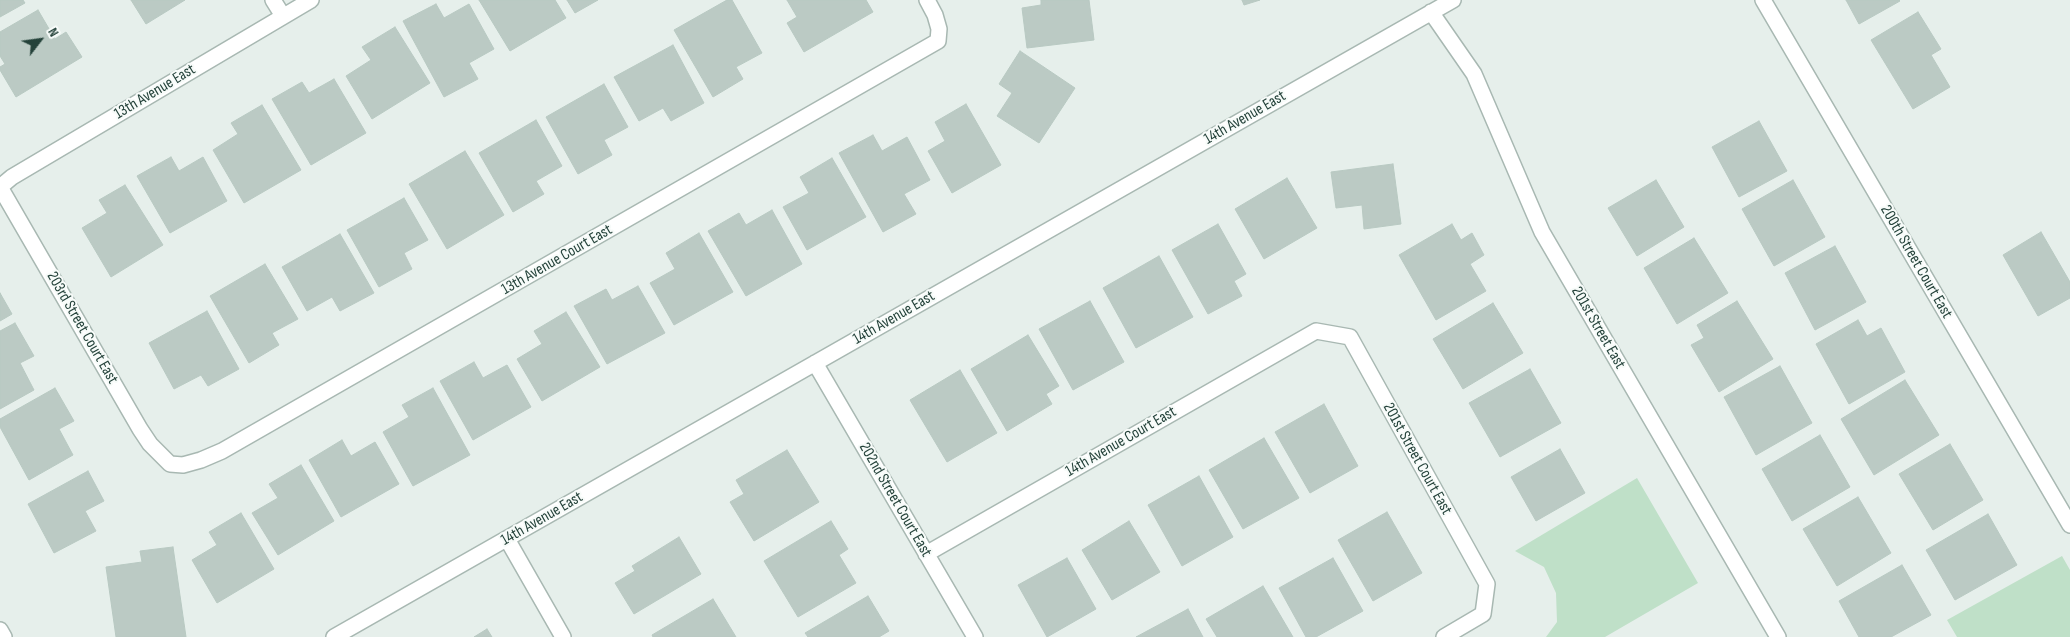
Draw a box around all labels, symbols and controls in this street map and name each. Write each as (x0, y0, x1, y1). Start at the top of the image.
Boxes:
north arrow (15, 15, 65, 65)
text: N (44, 25, 63, 40)
street label: 13th Avenue East (111, 60, 199, 124)
street label: 14th Avenue East (1201, 87, 1289, 149)
street label: 200th Street Court East (1876, 202, 1956, 322)
street label: 13th Avenue Court East (498, 221, 616, 299)
street label: 203rd Street Court East (42, 268, 122, 388)
street label: 201st Street East (1567, 283, 1629, 373)
street label: 14th Avenue East (850, 287, 938, 349)
street label: 201st Street Court East (1378, 400, 1456, 518)
street label: 14th Avenue Court East (1062, 403, 1180, 481)
street label: 202nd Street Court East (854, 439, 936, 561)
street label: 14th Avenue East (498, 488, 586, 550)

